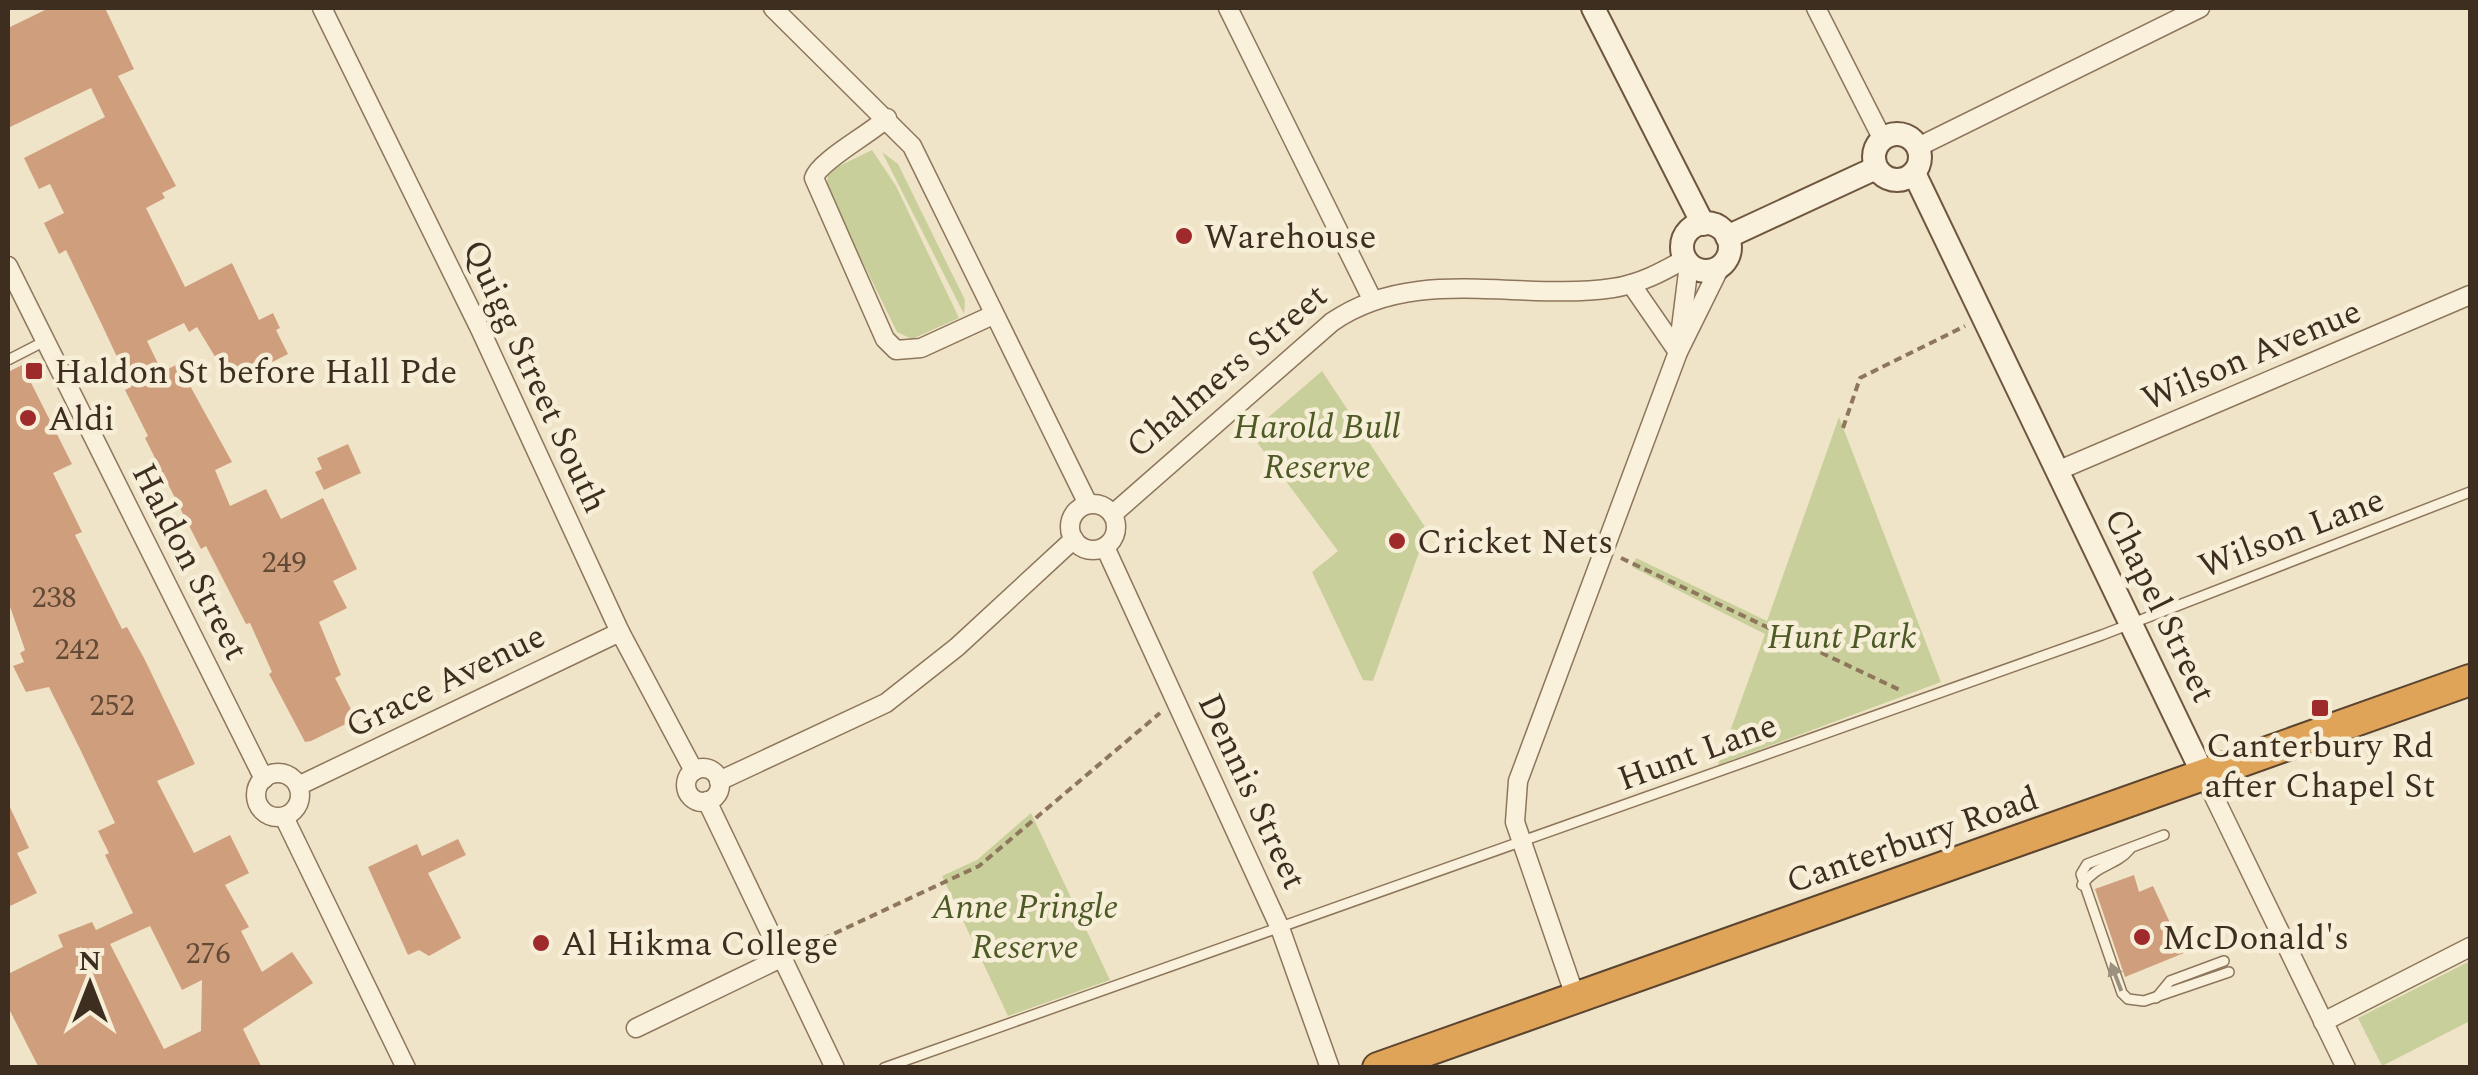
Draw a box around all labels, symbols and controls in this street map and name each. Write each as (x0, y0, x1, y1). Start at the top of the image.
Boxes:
place label: Warehouse (1204, 211, 1377, 264)
marker: Warehouse (1173, 225, 1195, 247)
street label: Quigg Street South (448, 231, 621, 522)
street label: Chalmers Street (1114, 271, 1340, 472)
street label: Wilson Avenue (2134, 285, 2370, 425)
place label: Haldon St before Hall Pde (54, 346, 457, 399)
marker: Haldon St before Hall Pde (23, 360, 45, 382)
place label: Aldi (48, 393, 115, 446)
park label: Harold Bull Reserve (1234, 401, 1400, 494)
marker: Aldi (17, 407, 39, 429)
street label: Haldon Street (117, 454, 262, 670)
street label: Wilson Lane (2191, 474, 2392, 593)
street label: Chapel Street (2090, 499, 2230, 712)
place label: Cricket Nets (1417, 516, 1613, 569)
marker: Cricket Nets (1386, 530, 1408, 552)
house number: 249 (262, 540, 307, 586)
house number: 238 (32, 575, 77, 621)
street label: Grace Avenue (337, 610, 554, 753)
park label: Hunt Park (1767, 611, 1917, 664)
house number: 242 (55, 627, 100, 673)
house number: 252 (90, 683, 135, 729)
street label: Dennis Street (1183, 685, 1320, 899)
marker: Canterbury Rd after Chapel St (2309, 697, 2331, 719)
street label: Hunt Lane (1610, 699, 1785, 806)
place label: Canterbury Rd after Chapel St (2205, 720, 2435, 813)
street label: Canterbury Road (1779, 772, 2046, 908)
park label: Anne Pringle Reserve (930, 881, 1119, 974)
place label: McDonald's (2162, 912, 2349, 965)
place label: Al Hikma College (561, 918, 838, 971)
marker: McDonald's (2131, 926, 2153, 948)
house number: 276 (186, 931, 231, 977)
marker: Al Hikma College (530, 932, 552, 954)
north arrow (40, 935, 140, 1035)
text: N (79, 940, 101, 983)
one-way arrow (2108, 962, 2124, 992)

